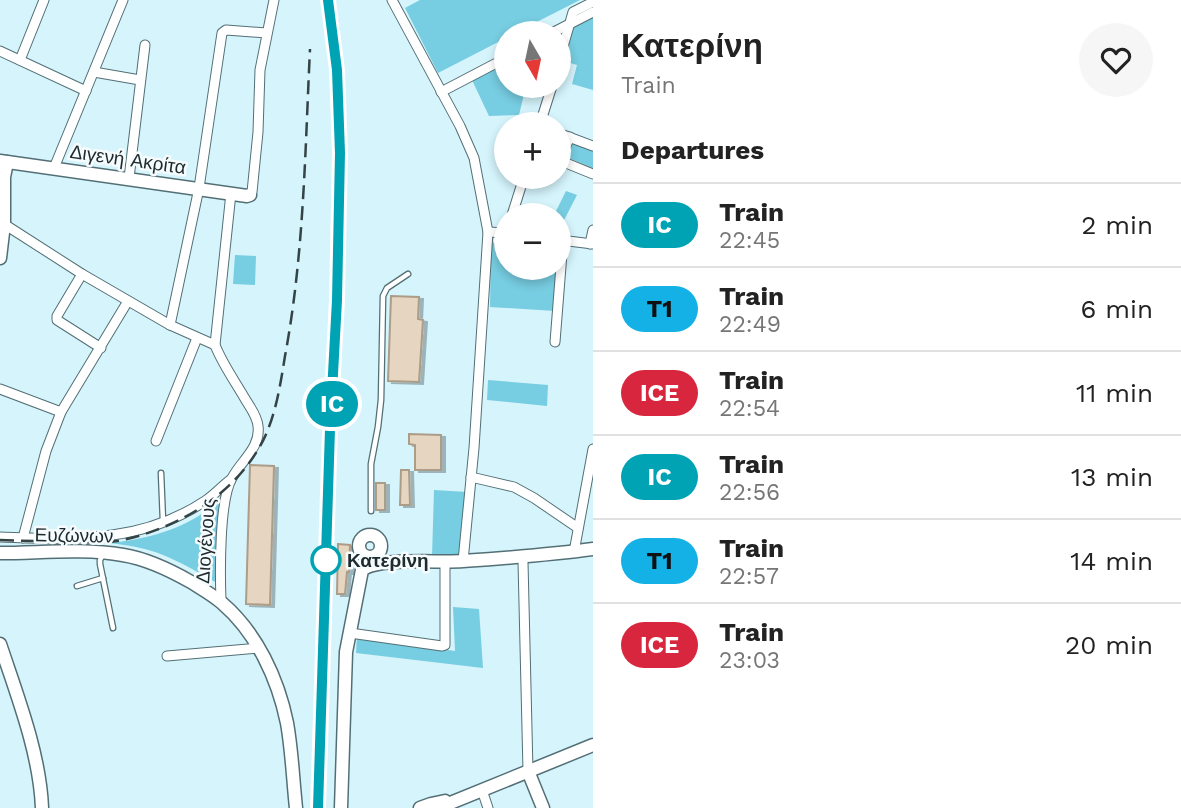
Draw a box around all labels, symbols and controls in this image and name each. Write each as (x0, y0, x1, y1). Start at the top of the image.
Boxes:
north arrow (494, 21, 570, 98)
map controls (494, 21, 571, 280)
button: heart (1079, 23, 1153, 97)
text: Κατερίνη (621, 26, 763, 65)
text: Train (621, 72, 676, 99)
button: + (494, 112, 571, 189)
text: Departures (621, 135, 764, 165)
street label: Διγενή Ακρίτα (68, 140, 187, 179)
text: Train (719, 197, 784, 227)
button: − (494, 203, 571, 280)
text: 2 min (1081, 210, 1153, 240)
text: IC (648, 211, 671, 239)
text: 22:45 (719, 227, 780, 254)
text: Train (719, 281, 784, 311)
text: 6 min (1081, 294, 1153, 324)
text: T1 (646, 295, 673, 323)
text: 22:49 (719, 311, 781, 338)
text: Train (719, 365, 784, 395)
text: 11 min (1076, 378, 1153, 408)
text: ICE (640, 379, 679, 407)
line badge: IC (300, 381, 364, 427)
text: IC (320, 390, 344, 418)
text: 22:54 (719, 395, 780, 422)
text: Train (719, 449, 784, 479)
text: 13 min (1071, 462, 1153, 492)
text: IC (648, 463, 671, 491)
text: 22:56 (719, 479, 780, 506)
street label: Διογένους (191, 498, 220, 584)
street label: Ευζώνων (34, 523, 114, 548)
text: Train (719, 533, 784, 563)
marker: Κατερίνη (311, 545, 341, 575)
text: 14 min (1070, 546, 1153, 576)
text: T1 (646, 547, 673, 575)
place label: Κατερίνη (347, 549, 429, 572)
text: 22:57 (719, 563, 779, 590)
text: Train (719, 617, 784, 647)
text: 20 min (1065, 630, 1153, 660)
text: ICE (640, 631, 679, 659)
text: 23:03 (719, 647, 780, 674)

